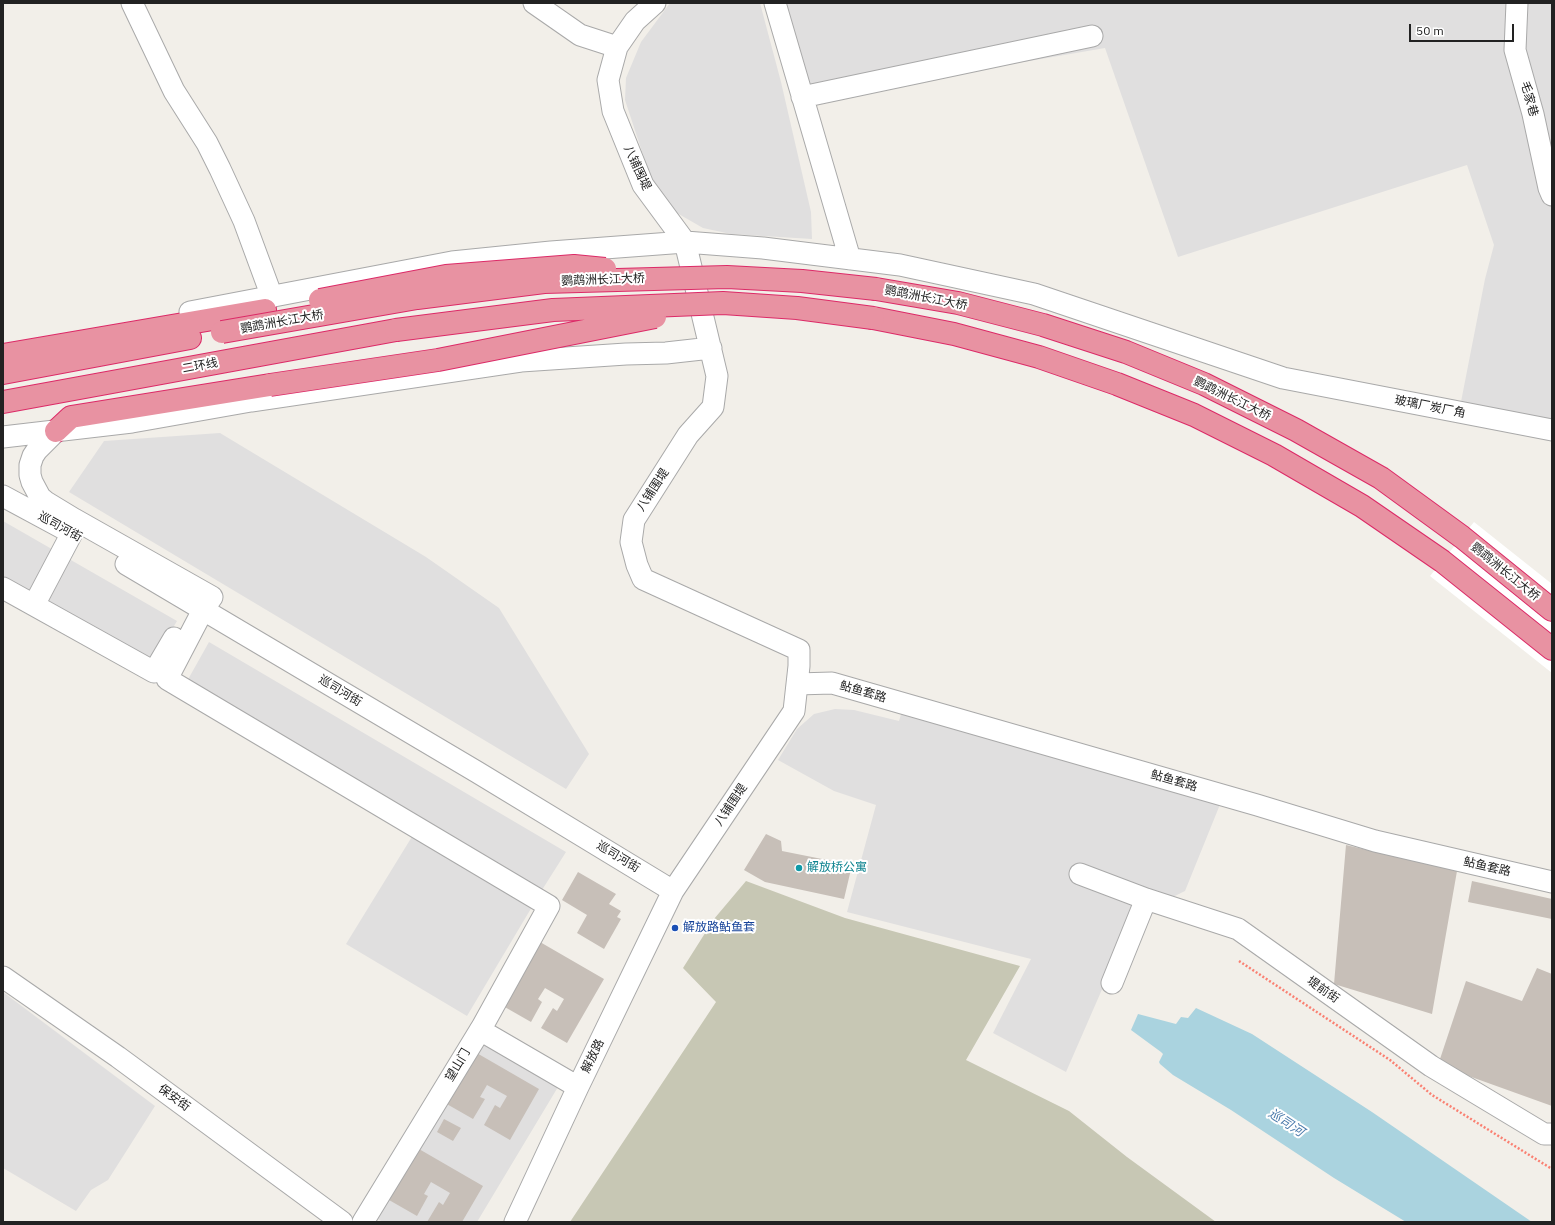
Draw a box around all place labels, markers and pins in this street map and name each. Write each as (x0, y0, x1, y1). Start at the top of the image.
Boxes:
place label: 解放桥公寓 (807, 861, 867, 875)
marker: 解放桥公寓 (794, 863, 804, 873)
place label: 解放路鲇鱼套 (683, 921, 755, 935)
marker: 解放路鲇鱼套 (670, 923, 680, 933)

